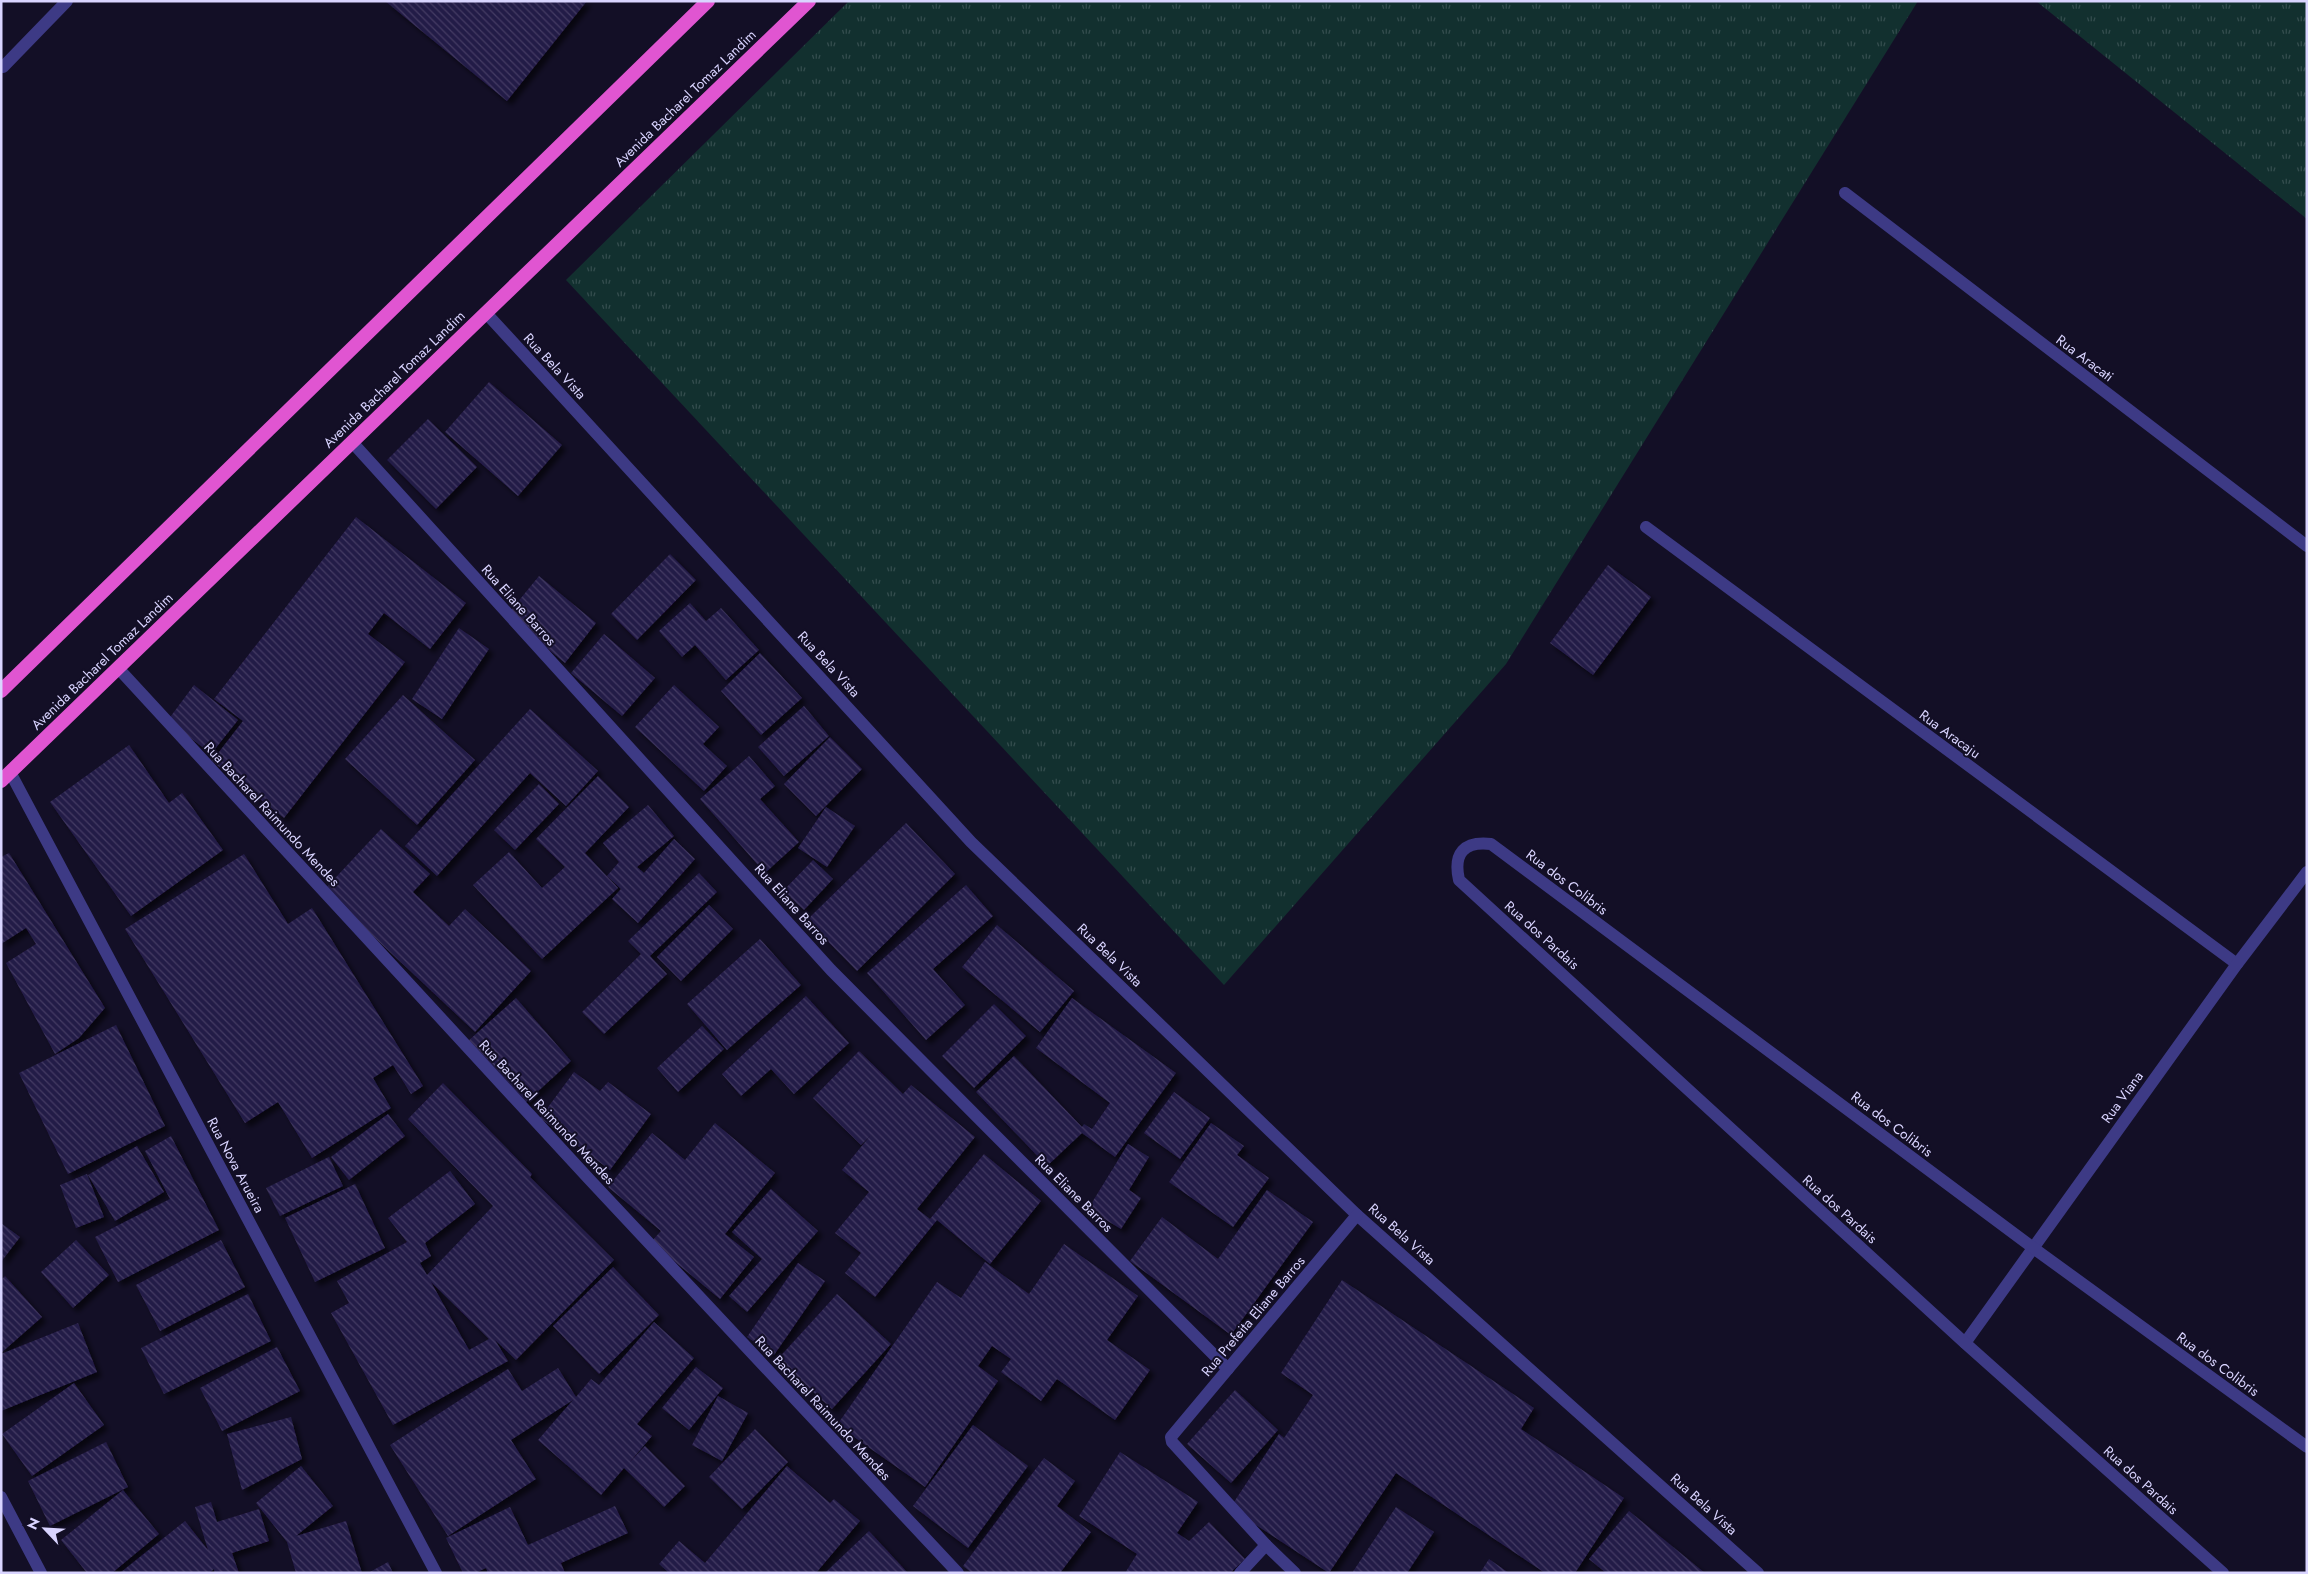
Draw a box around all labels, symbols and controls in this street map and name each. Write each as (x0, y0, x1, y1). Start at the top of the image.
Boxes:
street label: Avenida Bacharel Tomaz Landim (610, 25, 760, 171)
street label: Avenida Bacharel Tomaz Landim (319, 306, 469, 452)
street label: Rua Bela Vista (519, 328, 591, 404)
street label: Rua Aracati (2052, 330, 2118, 386)
street label: Rua Eliane Barros (477, 560, 561, 650)
street label: Avenida Bacharel Tomaz Landim (27, 588, 177, 734)
street label: Rua Bela Vista (793, 626, 865, 702)
street label: Rua Aracaju (1915, 705, 1985, 763)
street label: Rua Bacharel Raimundo Mendes (200, 737, 345, 891)
street label: Rua dos Colibris (1522, 845, 1612, 920)
street label: Rua Eliane Barros (750, 859, 834, 949)
street label: Rua dos Pardais (1500, 896, 1584, 974)
street label: Rua Bela Vista (1073, 919, 1147, 991)
street label: Rua Bacharel Raimundo Mendes (475, 1035, 620, 1189)
street label: Rua Viana (2096, 1067, 2148, 1127)
street label: Rua dos Colibris (1847, 1087, 1937, 1162)
street label: Rua Nova Arueira (202, 1114, 270, 1216)
street label: Rua Eliane Barros (1030, 1149, 1118, 1237)
street label: Rua dos Pardais (1798, 1170, 1882, 1248)
street label: Rua Bela Vista (1364, 1198, 1440, 1270)
street label: Rua Prefeita Eliane Barros (1197, 1251, 1310, 1381)
street label: Rua dos Colibris (2173, 1327, 2264, 1401)
street label: Rua Bacharel Raimundo Mendes (751, 1331, 896, 1485)
street label: Rua dos Pardais (2099, 1441, 2183, 1519)
street label: Rua Bela Vista (1666, 1468, 1742, 1540)
north arrow (20, 1504, 70, 1554)
text: N (22, 1514, 45, 1533)

